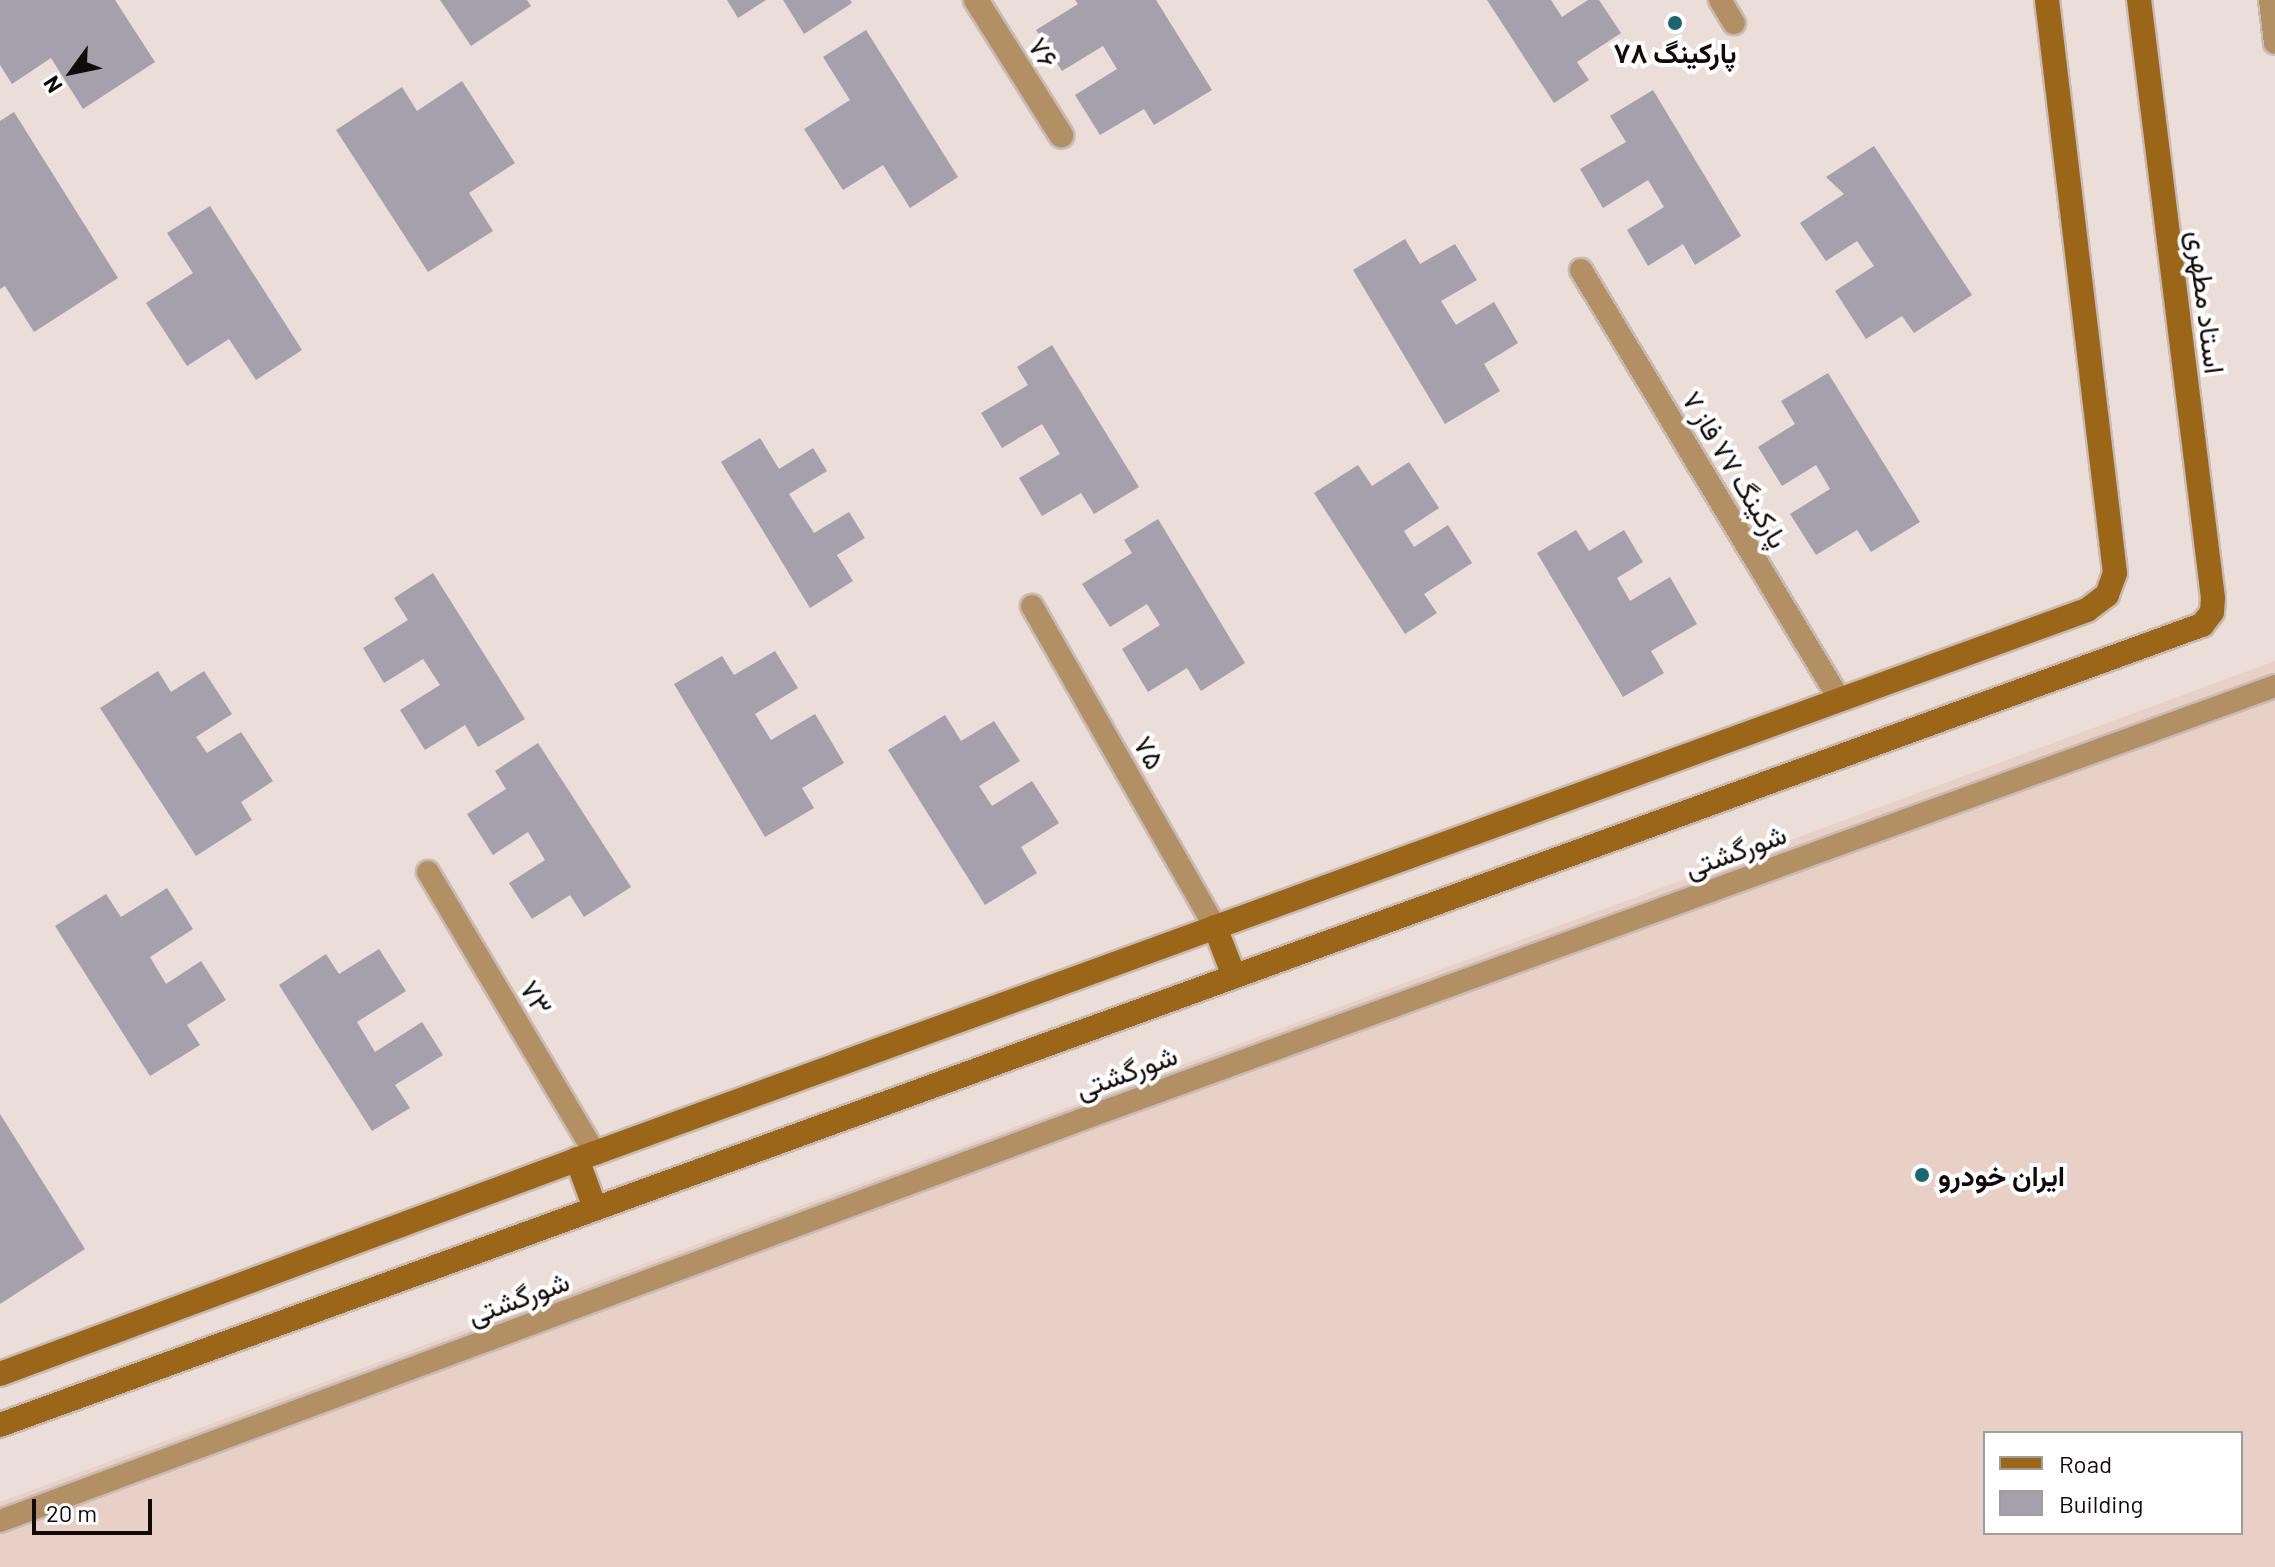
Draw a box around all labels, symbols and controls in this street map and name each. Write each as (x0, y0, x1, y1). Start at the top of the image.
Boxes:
marker: پارکینگ ۷۸ (1666, 14, 1684, 32)
street label: ۷۶ (1022, 30, 1066, 74)
north arrow (32, 32, 112, 112)
place label: پارکینگ ۷۸ (1614, 35, 1736, 69)
text: N (37, 72, 67, 98)
street label: استاد مطهری (2182, 229, 2232, 375)
street label: پارکینگ ۷۷ فاز ۷ (1676, 384, 1796, 554)
street label: ۷۵ (1127, 729, 1173, 775)
street label: شورگشتی (1680, 816, 1790, 884)
street label: ۷۳ (514, 973, 560, 1021)
street label: شورگشتی (1071, 1037, 1181, 1105)
place label: ایران خودرو (1938, 1158, 2065, 1192)
marker: ایران خودرو (1913, 1166, 1931, 1184)
street label: شورگشتی (463, 1263, 573, 1331)
legend (1983, 1431, 2243, 1535)
text: Road (2059, 1449, 2112, 1478)
scale bar (36, 1483, 156, 1533)
text: Building (2059, 1489, 2143, 1518)
text: 20 m (46, 1498, 97, 1527)

